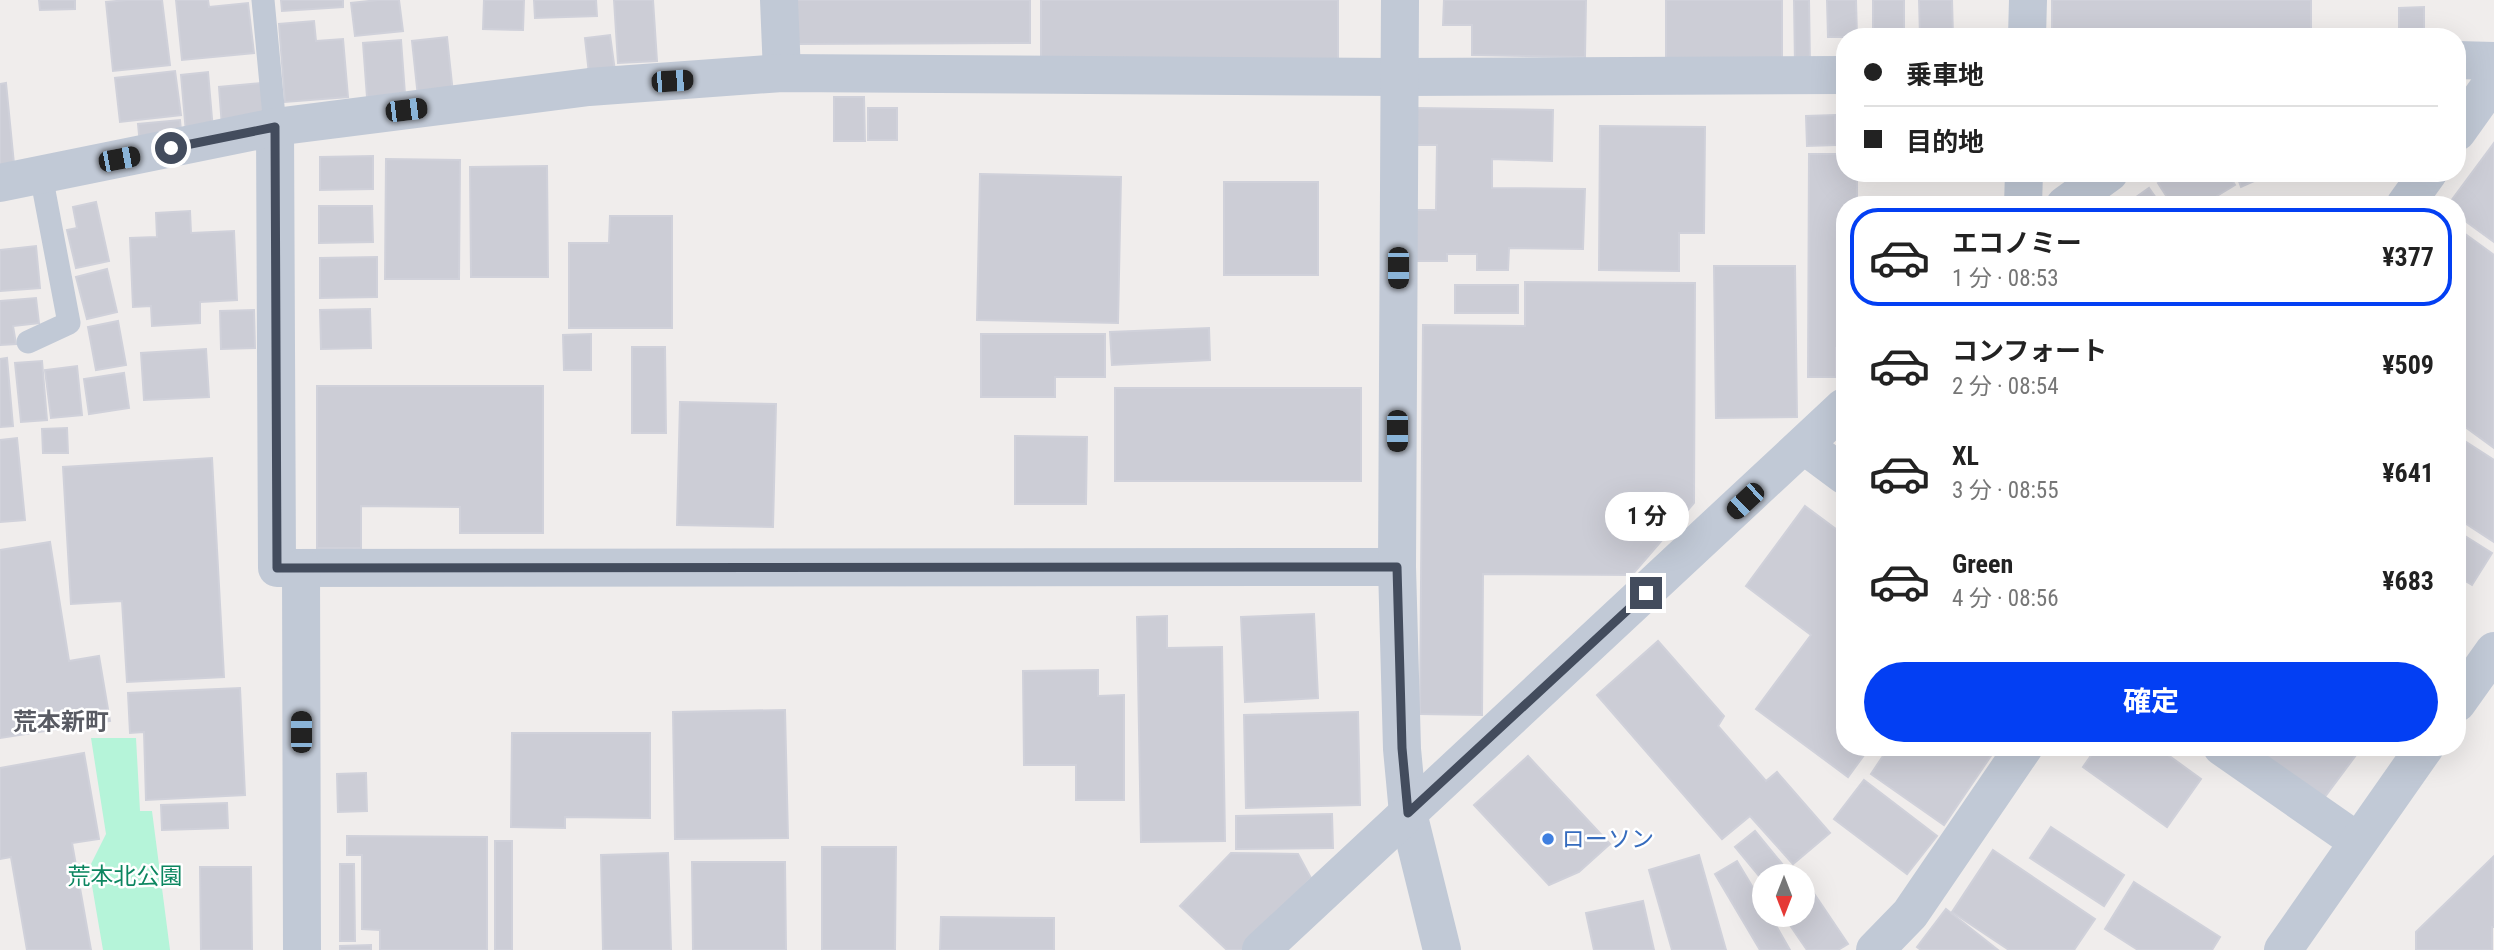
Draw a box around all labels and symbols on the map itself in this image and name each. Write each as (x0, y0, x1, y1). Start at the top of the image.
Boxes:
car (651, 69, 694, 93)
car (384, 97, 429, 123)
route start (155, 132, 187, 164)
car (97, 145, 142, 173)
car (1388, 247, 1409, 289)
car (1387, 410, 1408, 452)
car (1723, 479, 1768, 523)
callout: 1 分 (1604, 491, 1688, 540)
route end (1630, 577, 1662, 609)
district label: 荒本新町 (13, 708, 109, 736)
car (291, 711, 312, 753)
place label: ローソン (1562, 826, 1654, 853)
marker: ローソン (1540, 831, 1556, 847)
park label: 荒本北公園 (68, 863, 183, 890)
north arrow (1752, 864, 1815, 928)

